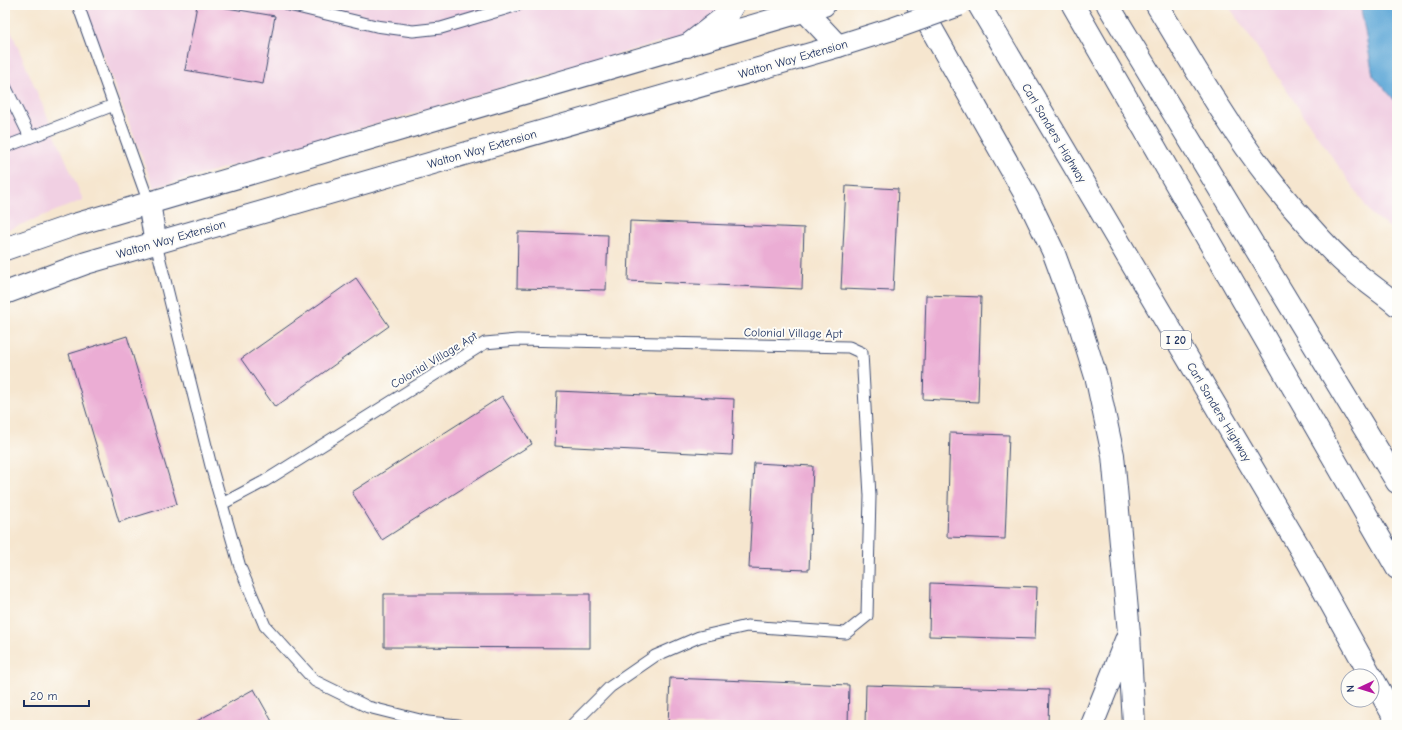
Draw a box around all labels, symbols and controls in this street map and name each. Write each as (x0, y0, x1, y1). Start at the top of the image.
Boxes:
street label: Walton Way Extension (737, 37, 849, 81)
street label: Carl Sanders Highway (1019, 81, 1089, 186)
street label: Walton Way Extension (426, 127, 538, 171)
street label: Walton Way Extension (115, 217, 227, 261)
street label: Colonial Village Apt (744, 325, 843, 341)
street label: Colonial Village Apt (388, 328, 480, 391)
road number: I 20 (1161, 331, 1191, 349)
street label: Carl Sanders Highway (1184, 360, 1254, 465)
north arrow (1340, 668, 1380, 708)
scale bar (24, 682, 89, 708)
text: N (1344, 685, 1357, 693)
text: 20 m (30, 689, 58, 703)

